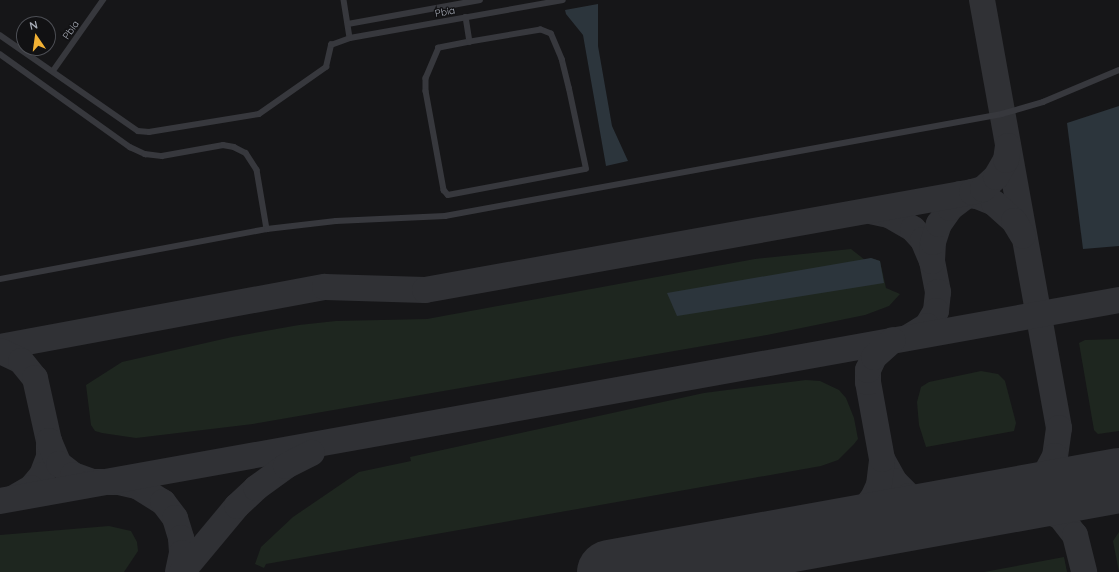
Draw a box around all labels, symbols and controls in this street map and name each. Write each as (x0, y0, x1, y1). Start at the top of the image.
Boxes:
street label: Pbia (434, 4, 456, 20)
north arrow (16, 16, 56, 56)
text: N (28, 18, 39, 33)
street label: Pbia (60, 18, 82, 42)

